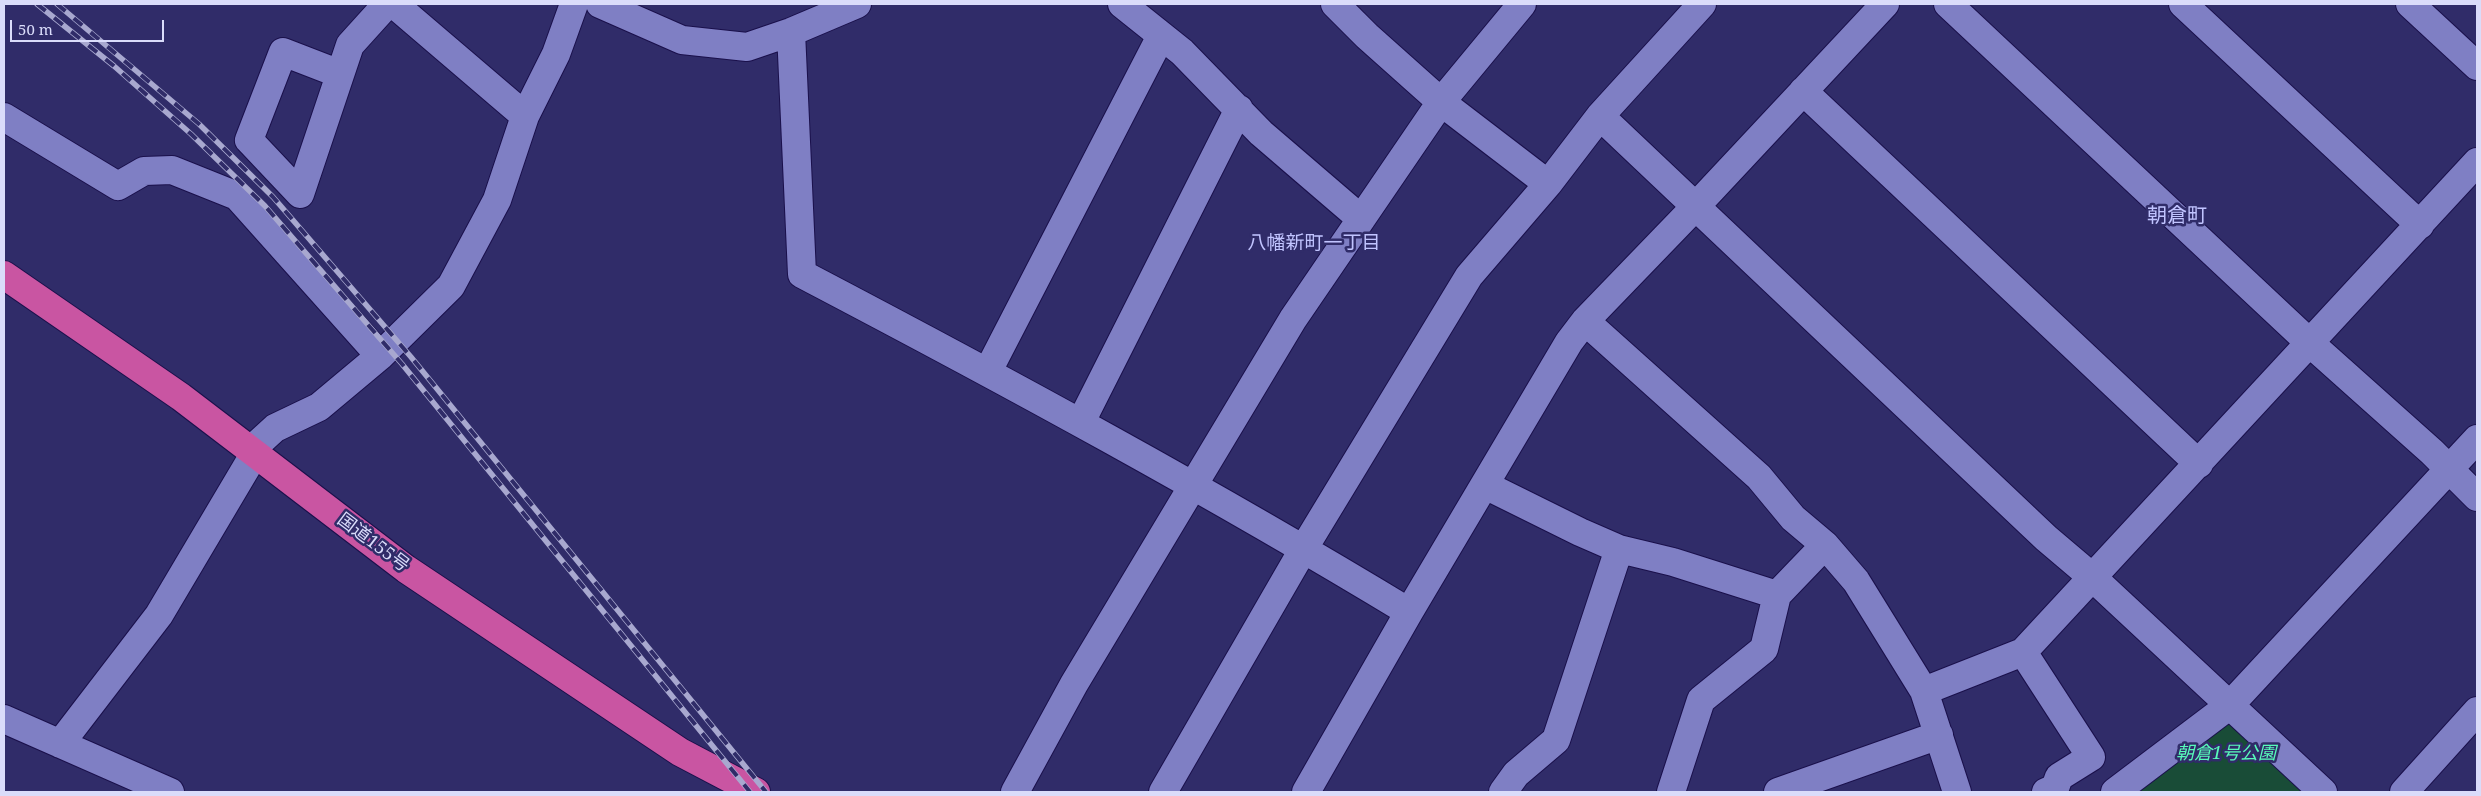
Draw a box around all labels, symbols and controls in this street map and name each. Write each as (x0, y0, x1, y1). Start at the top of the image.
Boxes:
scale bar (12, 10, 166, 42)
text: 50 m (18, 19, 53, 39)
district label: 朝倉町 (2147, 204, 2207, 228)
district label: 八幡新町一丁目 (1248, 233, 1380, 255)
street label: 国道155号 (333, 509, 413, 577)
park label: 朝倉1号公園 (2176, 743, 2276, 765)

